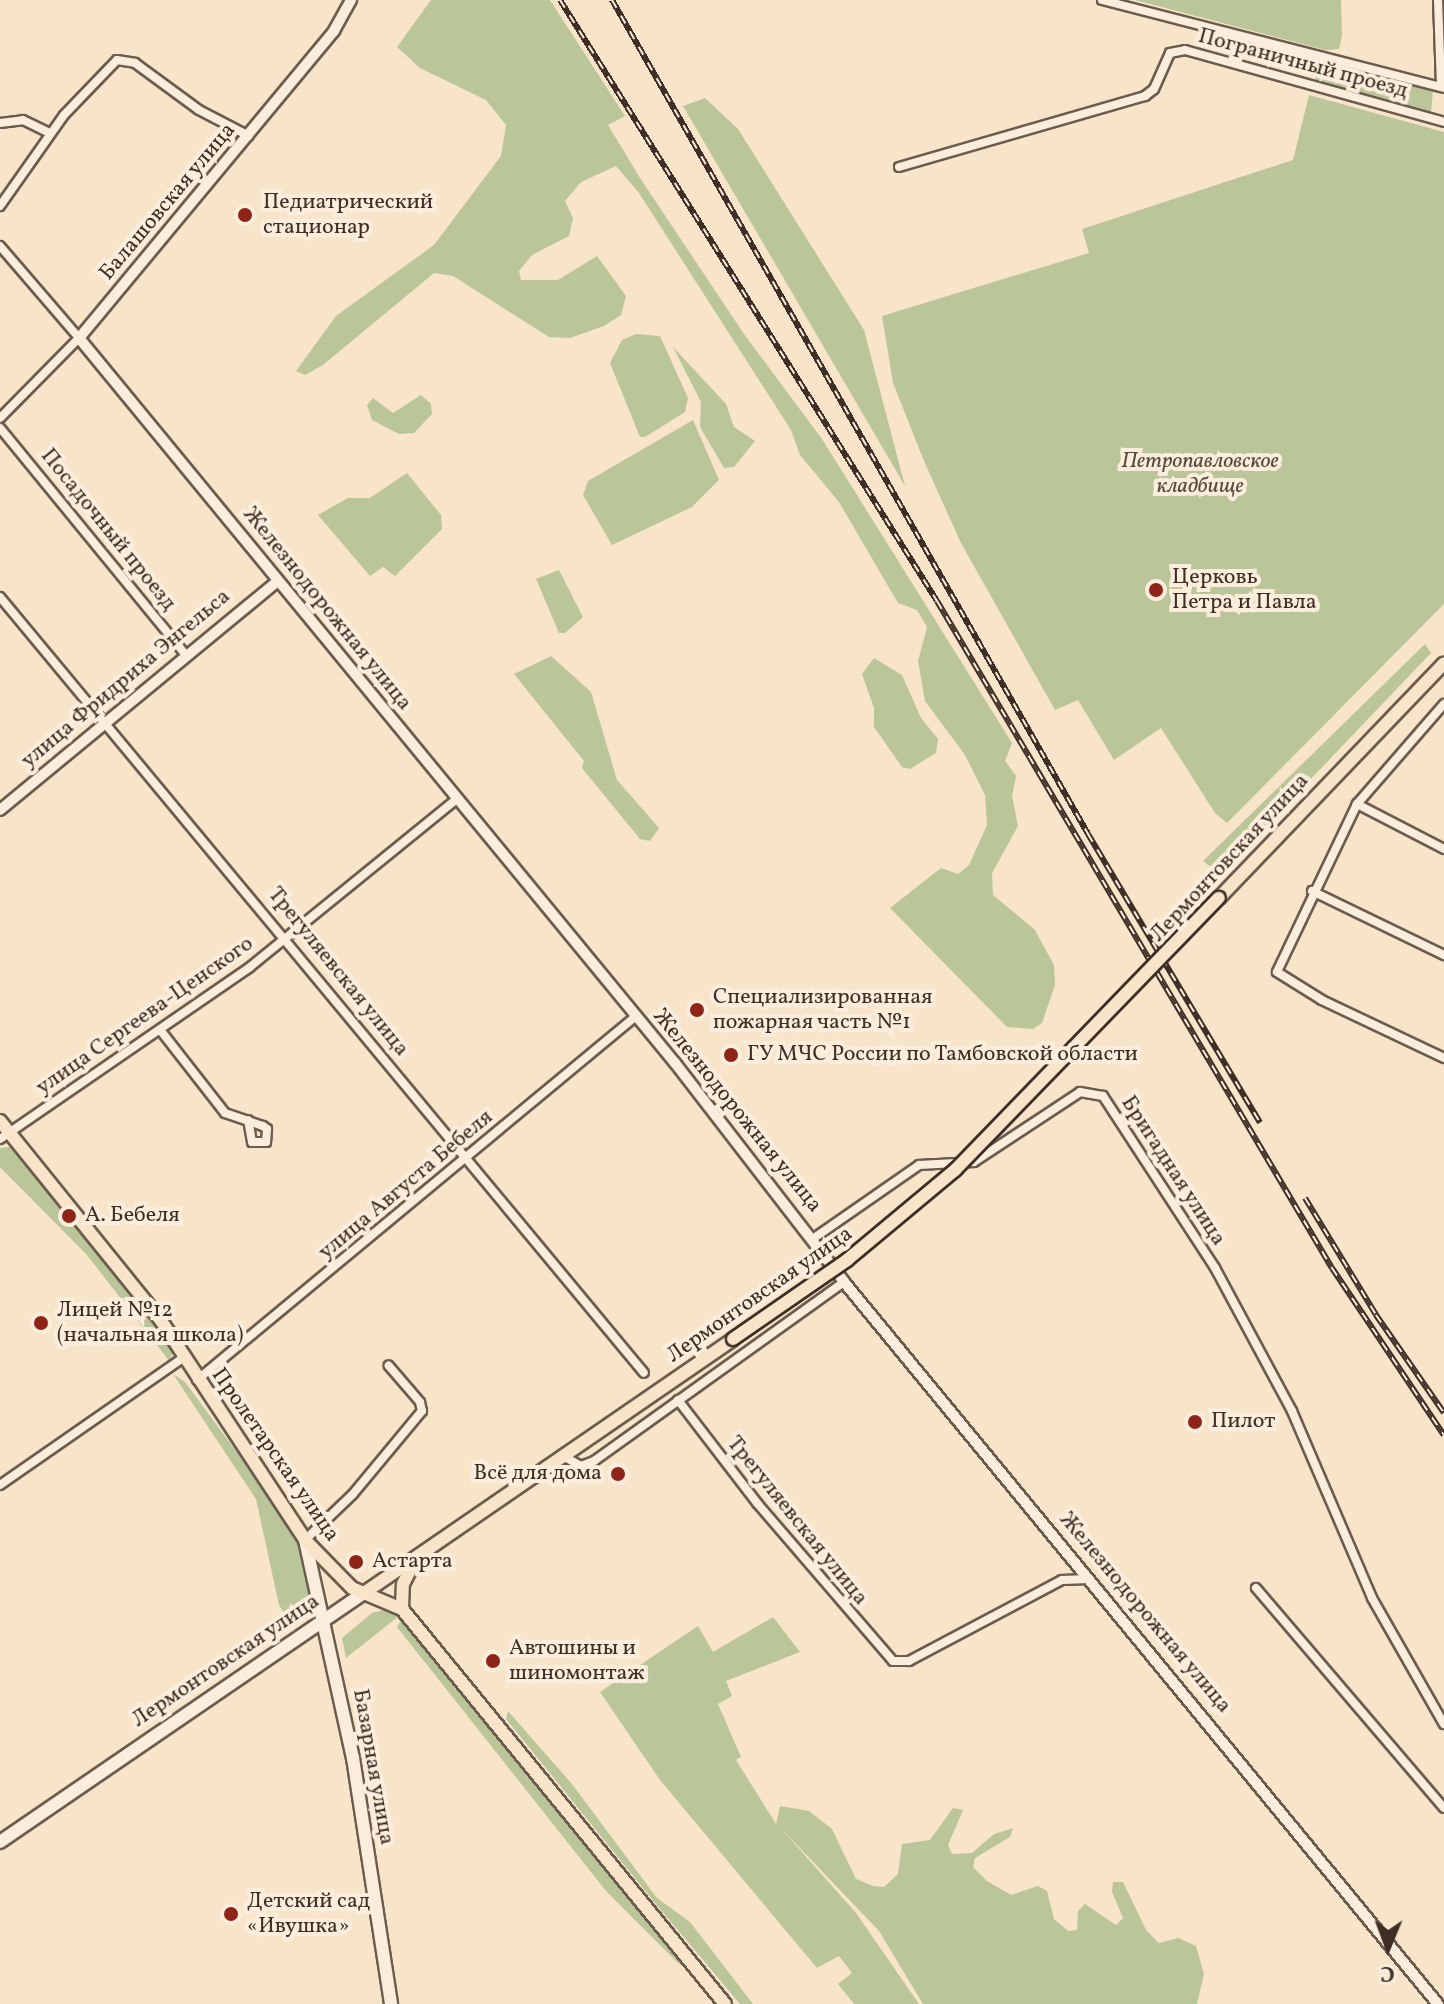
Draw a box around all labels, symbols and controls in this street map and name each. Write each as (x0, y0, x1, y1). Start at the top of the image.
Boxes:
street label: Пограничный проезд (1195, 23, 1411, 105)
street label: Балашовская улица (94, 118, 242, 286)
place label: Педиатрический стационар (263, 189, 433, 240)
marker: Педиатрический стационар (234, 204, 256, 226)
street label: Посадочный проезд (34, 444, 182, 616)
park label: Петропавловское кладбище (1121, 448, 1279, 500)
street label: Железнодорожная улица (237, 502, 417, 716)
place label: Церковь Петра и Павла (1172, 564, 1317, 616)
marker: Церковь Петра и Павла (1147, 581, 1165, 599)
street label: улица Фридриха Энгельса (16, 584, 236, 774)
street label: Лермонтовская улица (1145, 768, 1315, 948)
street label: Трегуляевская улица (261, 882, 415, 1062)
street label: улица Сергеева-Ценского (31, 931, 259, 1101)
place label: Специализированная пожарная часть №1 (713, 984, 933, 1036)
marker: Специализированная пожарная часть №1 (688, 1001, 706, 1019)
street label: Железнодорожная улица (647, 1004, 827, 1218)
place label: ГУ МЧС России по Тамбовской области (747, 1042, 1139, 1068)
marker: ГУ МЧС России по Тамбовской области (722, 1046, 740, 1064)
street label: Бригадная улица (1115, 1091, 1231, 1251)
street label: улица Августа Бебеля (313, 1104, 499, 1266)
place label: А. Бебеля (85, 1203, 180, 1229)
marker: А. Бебеля (60, 1207, 78, 1225)
street label: Лермонтовская улица (662, 1221, 858, 1369)
place label: Лицей №12 (начальная школа) (57, 1297, 243, 1348)
marker: Лицей №12 (начальная школа) (32, 1314, 50, 1332)
street label: Пролетарская улица (205, 1363, 345, 1547)
place label: Пилот (1211, 1409, 1275, 1435)
marker: Пилот (1186, 1413, 1204, 1431)
street label: Трегуляевская улица (720, 1431, 874, 1611)
place label: Всё для дома (473, 1461, 602, 1487)
marker: Всё для дома (609, 1465, 627, 1483)
street label: Железнодорожная улица (1053, 1507, 1237, 1719)
place label: Астарта (372, 1549, 453, 1575)
marker: Астарта (347, 1553, 365, 1571)
street label: Лермонтовская улица (127, 1588, 325, 1734)
place label: Автошины и шиномонтаж (509, 1635, 645, 1686)
marker: Автошины и шиномонтаж (484, 1652, 502, 1670)
street label: Базарная улица (346, 1687, 400, 1847)
place label: Детский сад «Ивушка» (247, 1888, 370, 1940)
marker: Детский сад «Ивушка» (222, 1905, 240, 1923)
north arrow (1348, 1908, 1428, 1988)
text: С (1380, 1957, 1395, 1988)

